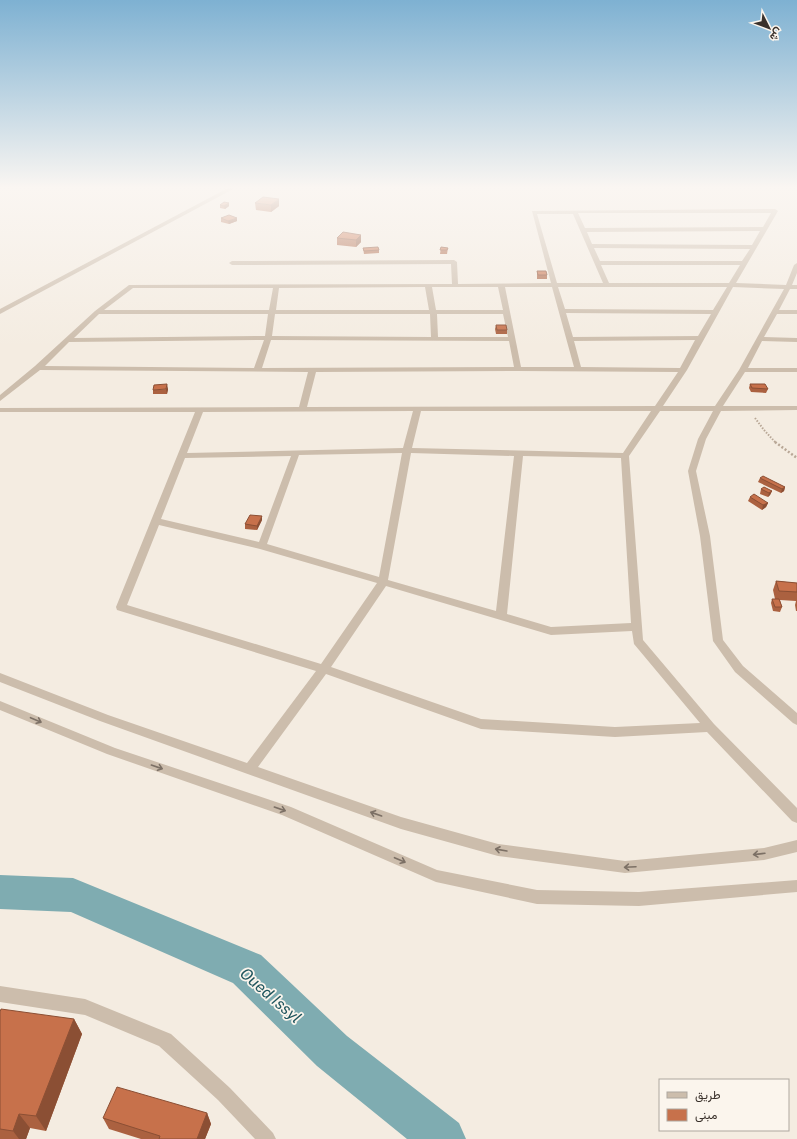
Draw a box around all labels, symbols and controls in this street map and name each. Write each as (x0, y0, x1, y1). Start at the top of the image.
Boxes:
north arrow (749, 8, 789, 48)
text: ش (767, 25, 785, 44)
one-way arrow (30, 717, 42, 724)
one-way arrow (151, 764, 164, 771)
one-way arrow (274, 806, 287, 813)
one-way arrow (370, 810, 383, 817)
one-way arrow (495, 846, 508, 854)
one-way arrow (753, 850, 766, 858)
one-way arrow (393, 857, 405, 864)
one-way arrow (623, 863, 636, 870)
water label: Oued Issyl (236, 964, 305, 1027)
legend (659, 1079, 789, 1131)
text: طريق (695, 1088, 721, 1103)
text: مبنى (695, 1108, 717, 1123)

